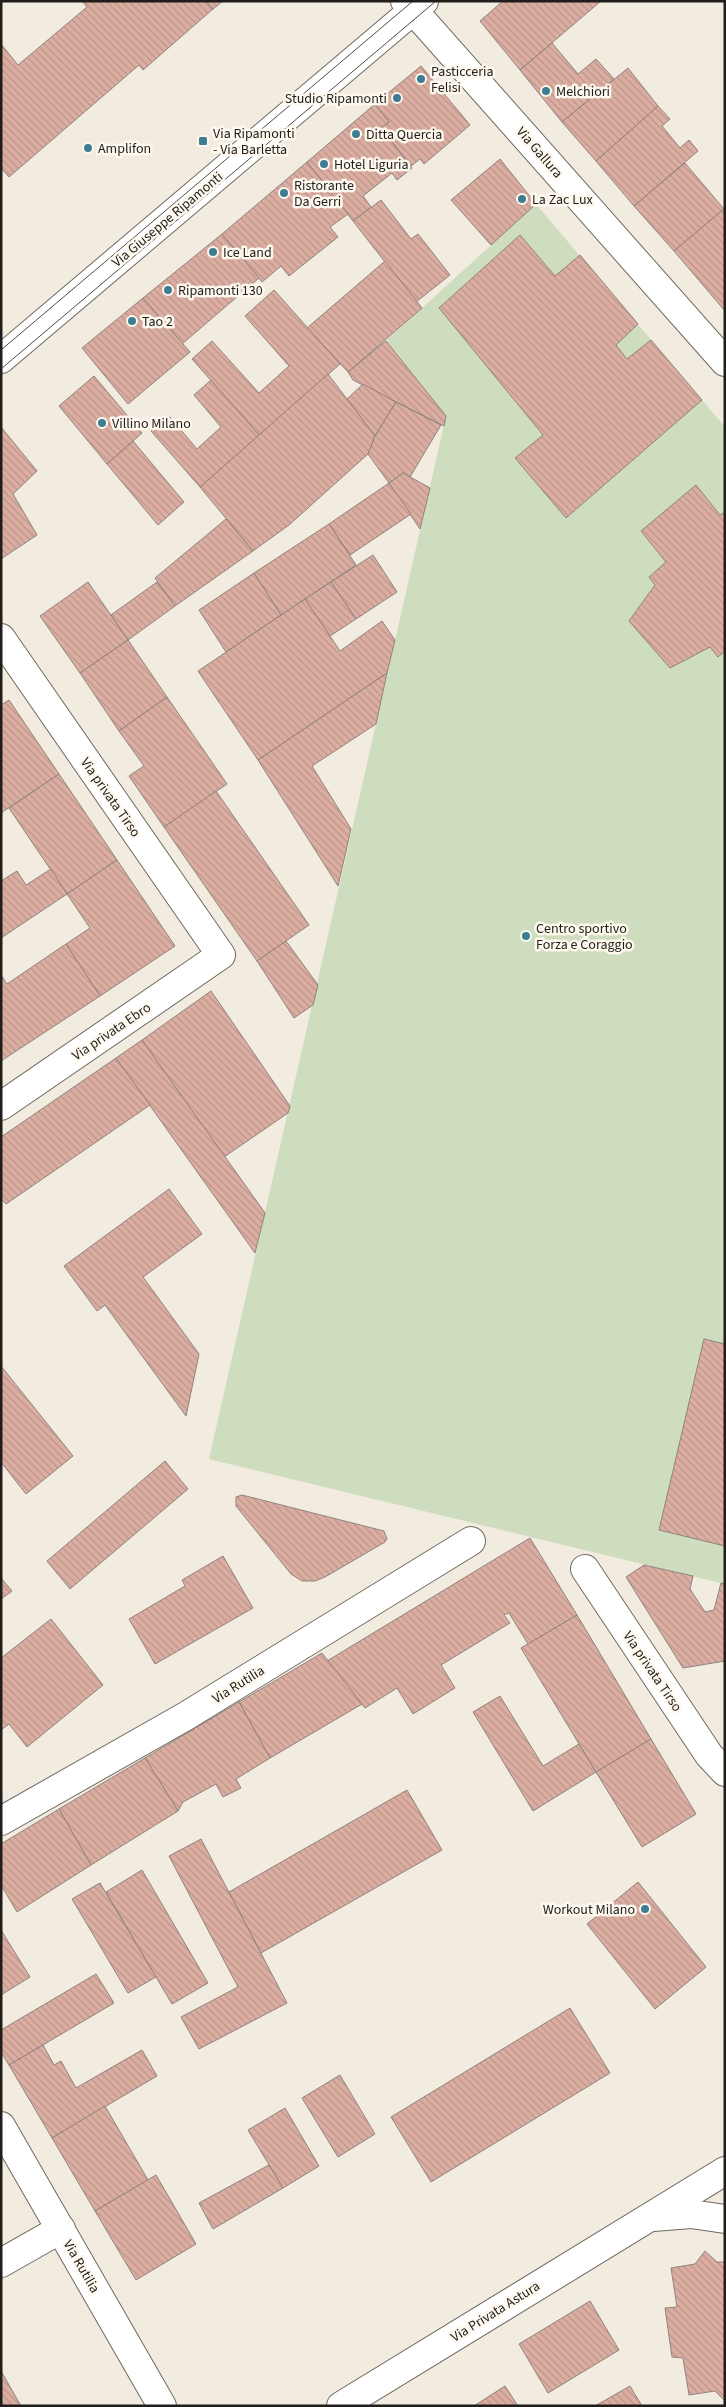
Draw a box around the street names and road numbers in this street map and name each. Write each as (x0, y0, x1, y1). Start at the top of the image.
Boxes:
street label: Via Gallura (511, 122, 567, 183)
street label: Via Giuseppe Ripamonti (108, 167, 227, 272)
street label: Via privata Tirso (75, 754, 145, 841)
street label: Via privata Ebro (68, 998, 155, 1066)
street label: Via privata Tirso (618, 1627, 687, 1716)
street label: Via Rutilia (208, 1661, 269, 1709)
street label: Via Rutilia (58, 2236, 104, 2297)
street label: Via Privata Astura (447, 2276, 544, 2347)

